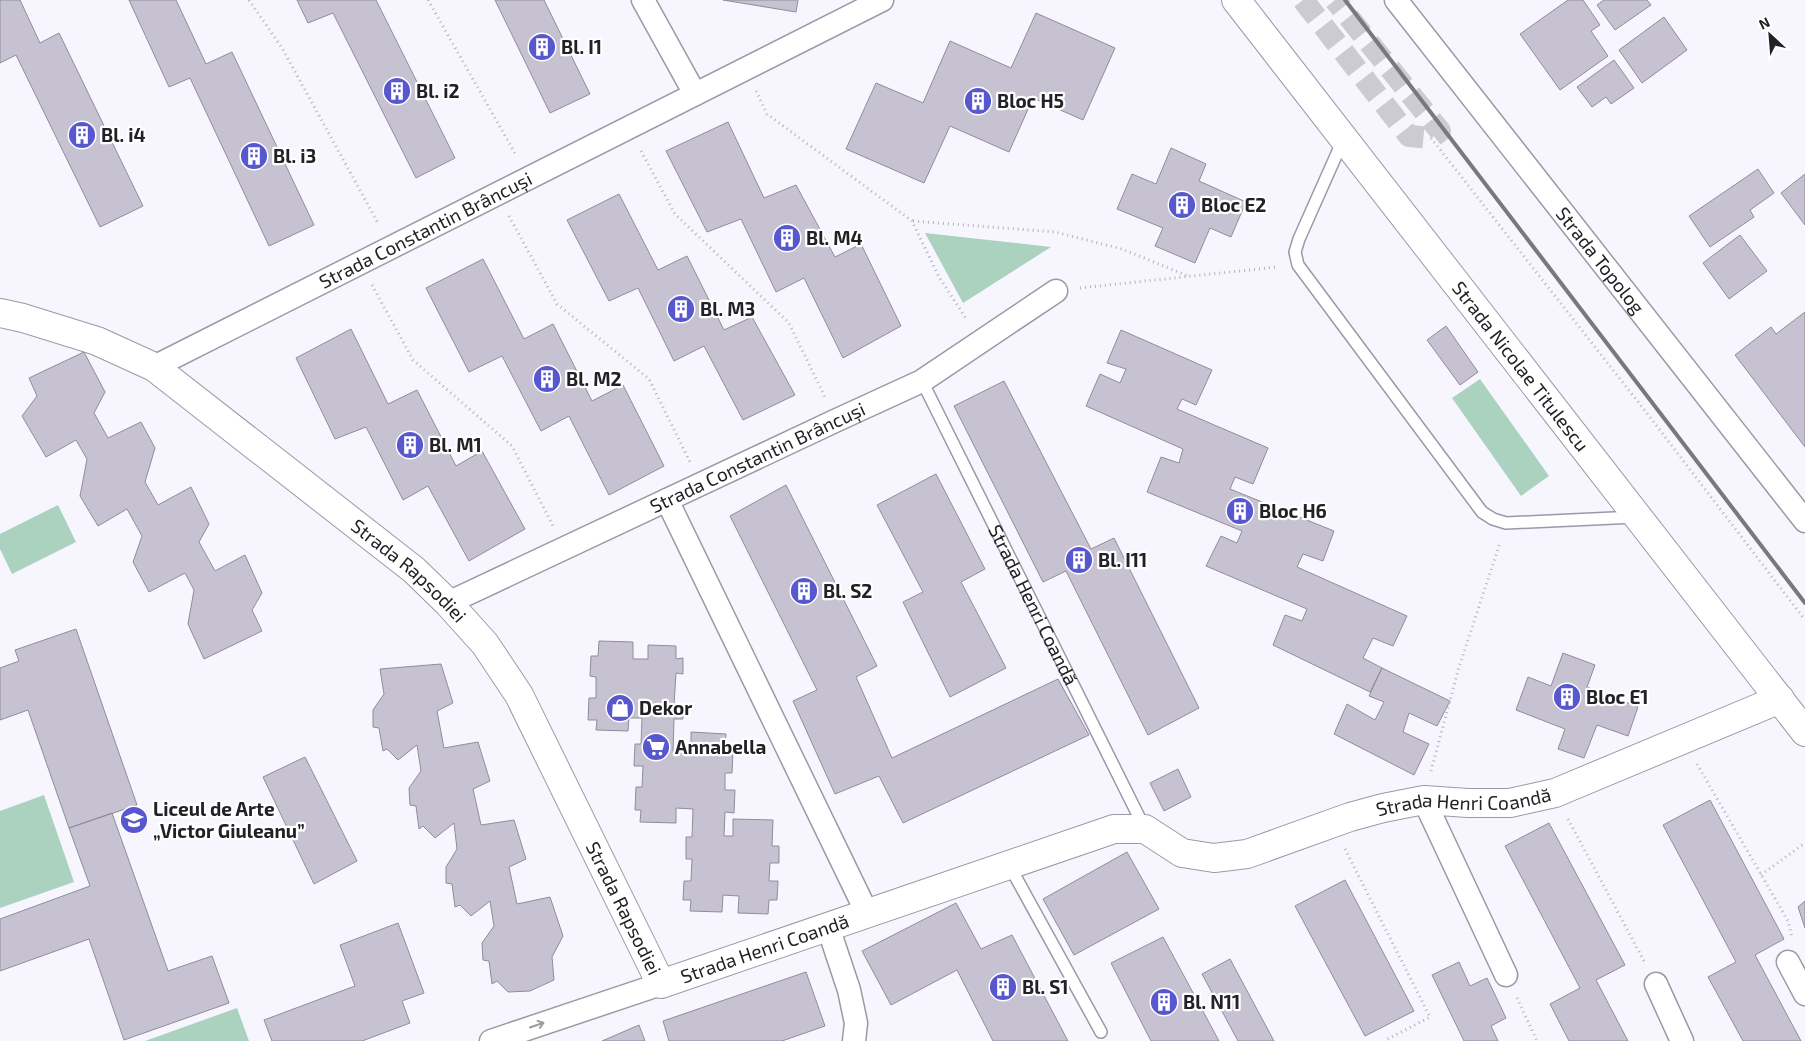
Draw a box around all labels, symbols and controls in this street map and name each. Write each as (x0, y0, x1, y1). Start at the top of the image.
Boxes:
north arrow (1745, 10, 1795, 60)
text: N (1756, 13, 1772, 33)
building icon: Bl. I1 (527, 32, 557, 62)
place label: Bl. I1 (561, 35, 602, 58)
building icon: Bl. i2 (382, 76, 412, 106)
place label: Bl. i2 (416, 79, 459, 102)
building icon: Bloc H5 (963, 86, 993, 116)
place label: Bloc H5 (997, 89, 1064, 112)
building icon: Bl. i4 (67, 120, 97, 150)
place label: Bl. i4 (101, 123, 145, 146)
building icon: Bl. i3 (239, 141, 269, 171)
place label: Bl. i3 (273, 144, 316, 167)
street label: Strada Constantin Brâncuși (315, 167, 535, 293)
building icon: Bloc E2 (1167, 190, 1197, 220)
place label: Bloc E2 (1201, 193, 1266, 216)
street label: Strada Topolog (1552, 202, 1650, 318)
building icon: Bl. M4 (772, 223, 802, 253)
place label: Bl. M4 (806, 226, 863, 249)
street label: Strada Nicolae Titulescu (1448, 276, 1594, 456)
building icon: Bl. M3 (666, 294, 696, 324)
place label: Bl. M3 (700, 297, 755, 320)
building icon: Bl. M2 (532, 364, 562, 394)
place label: Bl. M2 (566, 367, 622, 390)
street label: Strada Constantin Brâncuși (646, 397, 869, 517)
building icon: Bl. M1 (395, 430, 425, 460)
place label: Bl. M1 (429, 433, 482, 456)
building icon: Bloc H6 (1225, 496, 1255, 526)
place label: Bloc H6 (1259, 499, 1327, 522)
street label: Strada Rapsodiei (347, 514, 472, 627)
street label: Strada Henri Coandă (984, 520, 1083, 689)
building icon: Bl. I11 (1064, 545, 1094, 575)
place label: Bl. I11 (1098, 548, 1147, 571)
building icon: Bl. S2 (789, 576, 819, 606)
place label: Bl. S2 (823, 579, 872, 602)
building icon: Bloc E1 (1552, 682, 1582, 712)
place label: Bloc E1 (1586, 685, 1649, 708)
shop icon: Dekor (605, 693, 635, 723)
place label: Dekor (639, 696, 692, 719)
supermarket icon: Annabella (641, 732, 671, 762)
place label: Annabella (675, 735, 766, 758)
street label: Strada Henri Coandă (1373, 782, 1553, 820)
place label: Liceul de Arte „Victor Giuleanu” (153, 797, 305, 842)
school or university icon: Liceul de Arte „Victor Giuleanu” (119, 805, 149, 835)
street label: Strada Rapsodiei (582, 838, 667, 978)
street label: Strada Henri Coandă (677, 909, 852, 988)
building icon: Bl. S1 (988, 972, 1018, 1002)
place label: Bl. S1 (1022, 975, 1068, 998)
building icon: Bl. N11 (1149, 987, 1179, 1017)
place label: Bl. N11 (1183, 990, 1240, 1013)
one-way arrow (529, 1020, 545, 1030)

